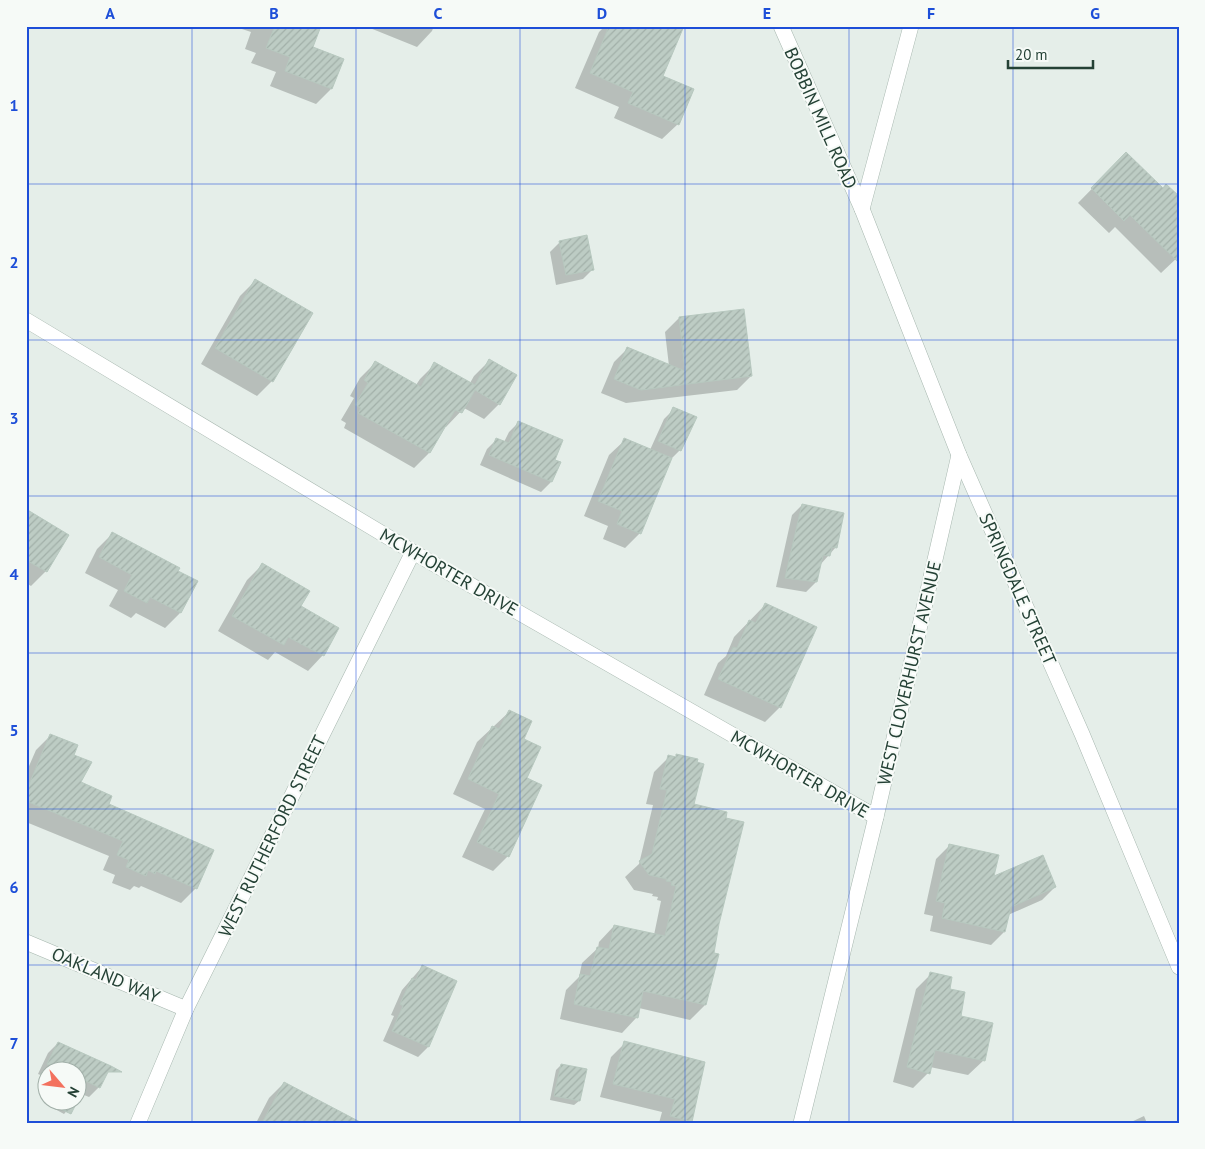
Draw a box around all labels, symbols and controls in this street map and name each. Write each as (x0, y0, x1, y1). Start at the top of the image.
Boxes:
text: A (105, 3, 115, 23)
text: B (269, 3, 279, 23)
text: C (434, 3, 443, 23)
text: D (597, 3, 607, 23)
text: E (763, 3, 771, 23)
text: F (927, 3, 935, 23)
text: G (1090, 3, 1100, 23)
scale bar (1008, 38, 1092, 70)
street label: BOBBIN MILL ROAD (780, 44, 862, 192)
text: 20 m (1015, 45, 1048, 64)
text: 1 (9, 95, 19, 115)
text: 2 (9, 252, 19, 272)
text: 3 (9, 408, 19, 428)
street label: SPRINGDALE STREET (974, 509, 1062, 669)
street label: MCWHORTER DRIVE (376, 523, 522, 621)
street label: WEST CLOVERHURST AVENUE (872, 559, 946, 787)
text: 4 (9, 564, 19, 584)
text: 5 (9, 720, 19, 740)
street label: MCWHORTER DRIVE (727, 725, 873, 823)
street label: WEST RUTHERFORD STREET (213, 731, 331, 941)
text: 6 (9, 877, 19, 897)
street label: OAKLAND WAY (48, 942, 164, 1008)
text: 7 (9, 1033, 19, 1053)
north arrow (38, 1062, 88, 1112)
text: N (63, 1084, 84, 1100)

